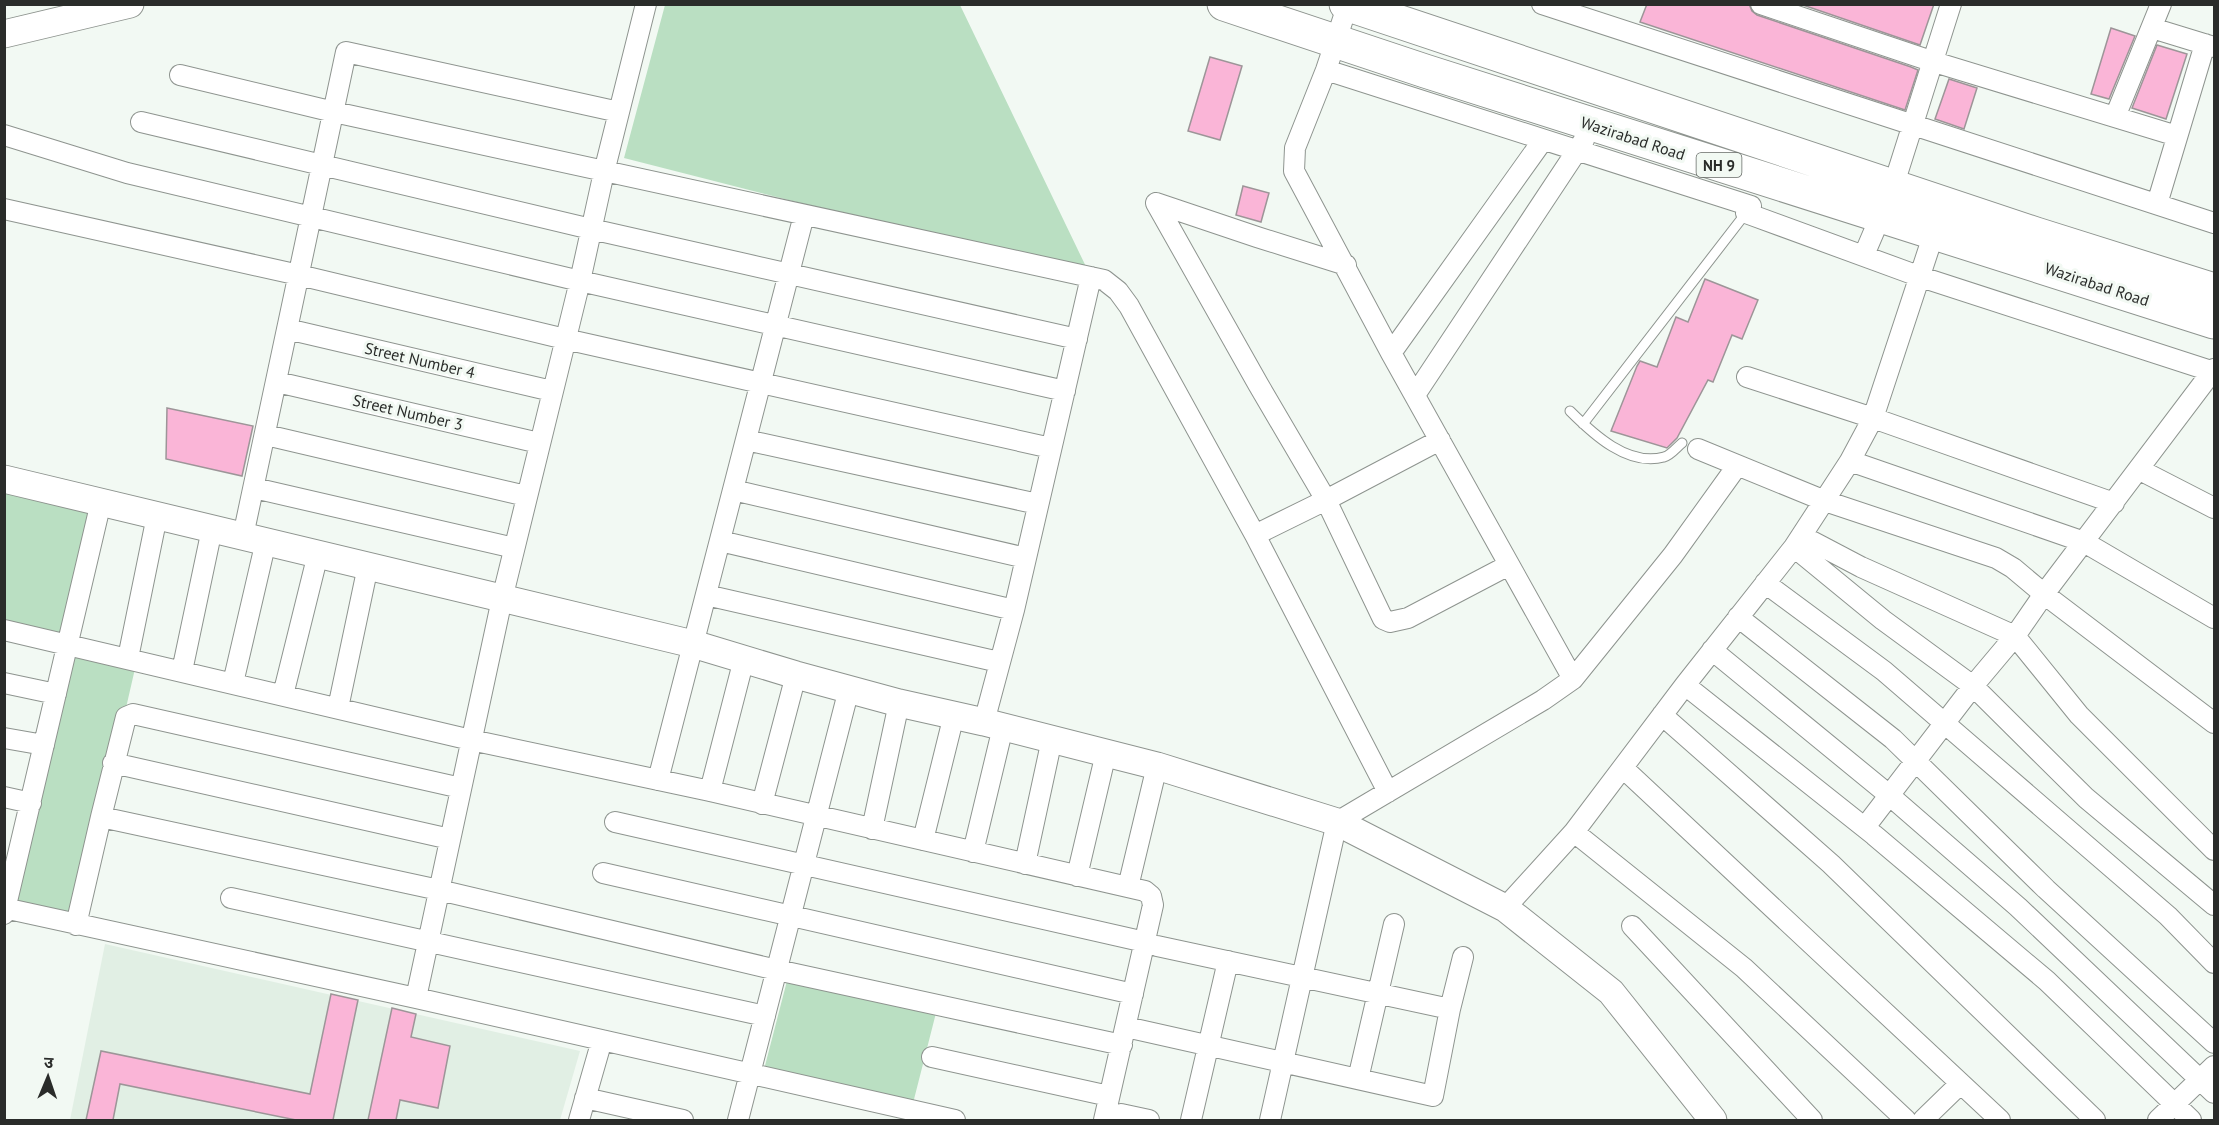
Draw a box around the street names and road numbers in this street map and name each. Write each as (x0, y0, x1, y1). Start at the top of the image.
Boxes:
street label: Wazirabad Road (1578, 112, 1688, 164)
road number: NH 9 (1696, 153, 1742, 177)
street label: Wazirabad Road (2042, 258, 2152, 310)
street label: Street Number 4 (363, 338, 477, 382)
street label: Street Number 3 (351, 390, 465, 434)

